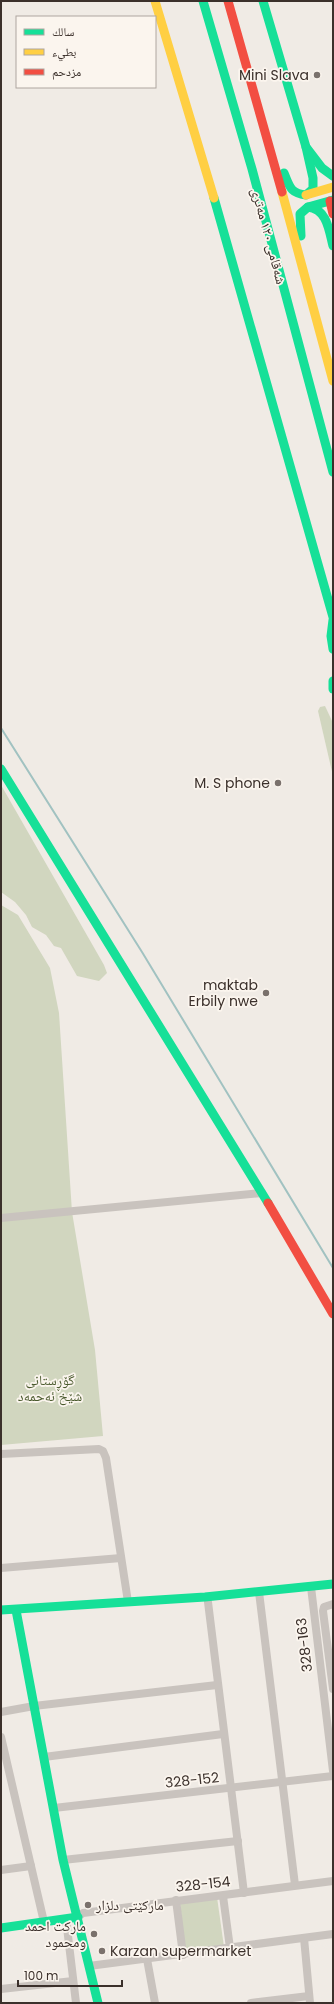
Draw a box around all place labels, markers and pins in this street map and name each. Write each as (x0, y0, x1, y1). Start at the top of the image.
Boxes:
place label: Mini Slava (239, 65, 309, 85)
marker: Mini Slava (312, 70, 322, 80)
place label: M. S phone (194, 773, 270, 793)
marker: M. S phone (273, 778, 283, 788)
place label: maktab Erbily nwe (189, 975, 258, 1011)
marker: maktab Erbily nwe (261, 988, 271, 998)
place label: مارکێتی دلزار (95, 1895, 164, 1915)
marker: مارکێتی دلزار (83, 1900, 93, 1910)
place label: ماركت احمد ومحمود (25, 1916, 86, 1952)
marker: ماركت احمد ومحمود (89, 1929, 99, 1939)
place label: Karzan supermarket (110, 1941, 251, 1961)
marker: Karzan supermarket (97, 1946, 107, 1956)

